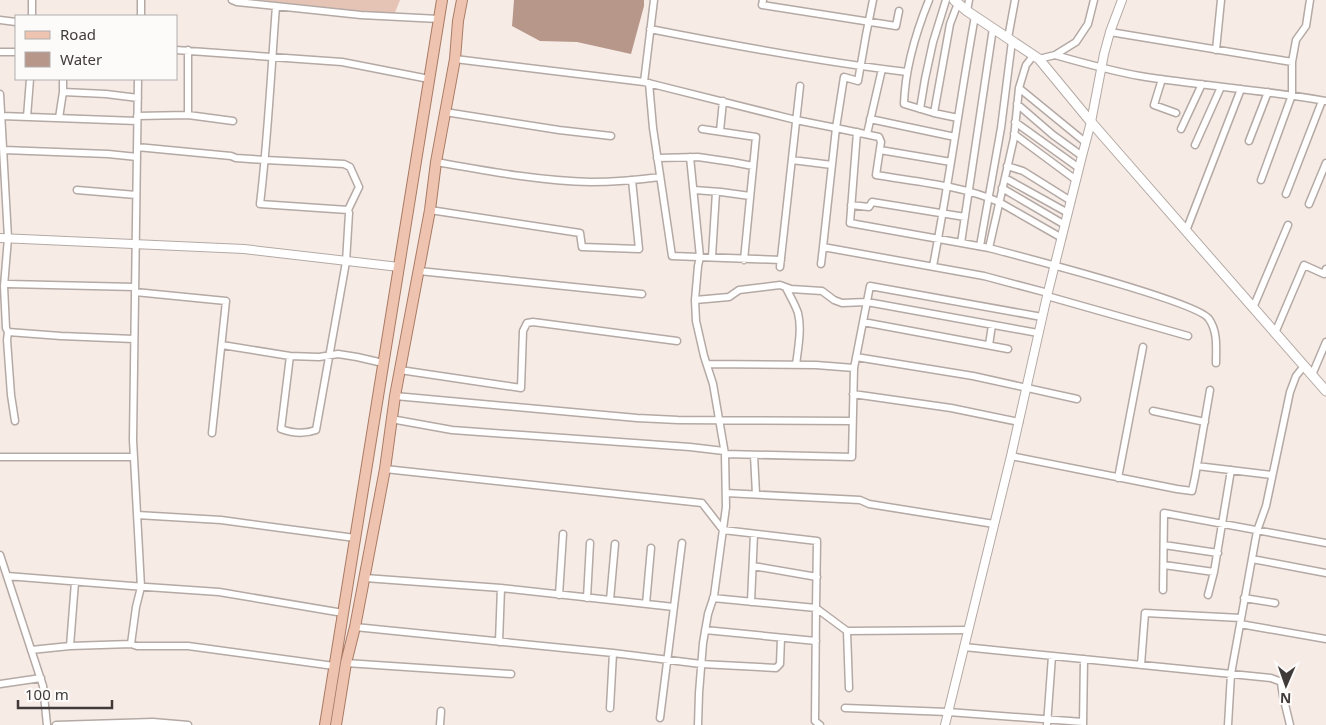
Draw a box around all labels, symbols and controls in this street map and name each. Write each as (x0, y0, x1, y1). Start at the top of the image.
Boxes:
legend (15, 15, 178, 80)
text: Road (60, 24, 96, 44)
text: Water (60, 49, 102, 69)
north arrow (1261, 660, 1311, 710)
scale bar (18, 678, 111, 710)
text: 100 m (25, 684, 69, 704)
text: N (1280, 689, 1292, 708)

